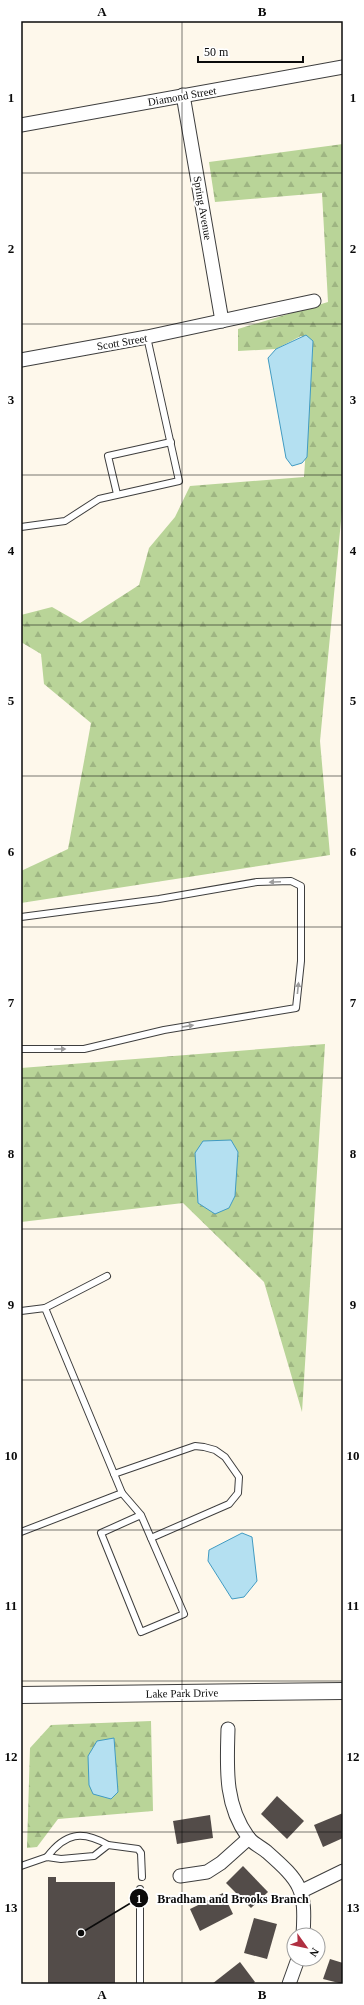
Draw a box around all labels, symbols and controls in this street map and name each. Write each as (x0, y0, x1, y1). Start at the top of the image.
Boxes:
text: A (97, 4, 107, 19)
text: B (258, 4, 267, 19)
scale bar (198, 38, 303, 64)
text: 50 m (204, 45, 229, 59)
street label: Diamond Street (147, 84, 217, 108)
text: 1 (8, 90, 14, 105)
text: 1 (350, 90, 356, 105)
street label: Spring Avenue (191, 175, 215, 241)
text: 2 (8, 241, 14, 256)
text: 2 (350, 241, 356, 256)
street label: Scott Street (96, 332, 148, 352)
text: 3 (8, 392, 15, 407)
text: 3 (350, 392, 357, 407)
text: 4 (8, 543, 15, 558)
text: 4 (350, 543, 357, 558)
text: 5 (8, 693, 15, 708)
text: 5 (350, 693, 357, 708)
text: 6 (8, 844, 15, 859)
text: 6 (350, 844, 357, 859)
one-way arrow (269, 878, 281, 885)
one-way arrow (295, 982, 301, 994)
text: 7 (8, 995, 15, 1010)
text: 7 (350, 995, 357, 1010)
one-way arrow (181, 1023, 194, 1029)
one-way arrow (54, 1046, 67, 1052)
text: 8 (8, 1146, 15, 1161)
text: 8 (350, 1146, 357, 1161)
text: 9 (8, 1297, 15, 1312)
text: 9 (350, 1297, 357, 1312)
text: 10 (5, 1448, 18, 1463)
text: 10 (347, 1448, 360, 1463)
text: 11 (5, 1598, 17, 1613)
text: 11 (347, 1598, 359, 1613)
street label: Lake Park Drive (146, 1686, 219, 1700)
text: 12 (5, 1749, 18, 1764)
text: 12 (347, 1749, 360, 1764)
callout: Bradham and Brooks Branch (129, 1886, 317, 1910)
text: 1 (136, 1892, 142, 1906)
text: Bradham and Brooks Branch (157, 1892, 309, 1906)
text: 13 (5, 1900, 18, 1915)
text: 13 (347, 1900, 360, 1915)
north arrow (286, 1927, 326, 1967)
text: N (307, 1946, 322, 1959)
text: A (97, 1987, 107, 2002)
text: B (258, 1987, 267, 2002)

